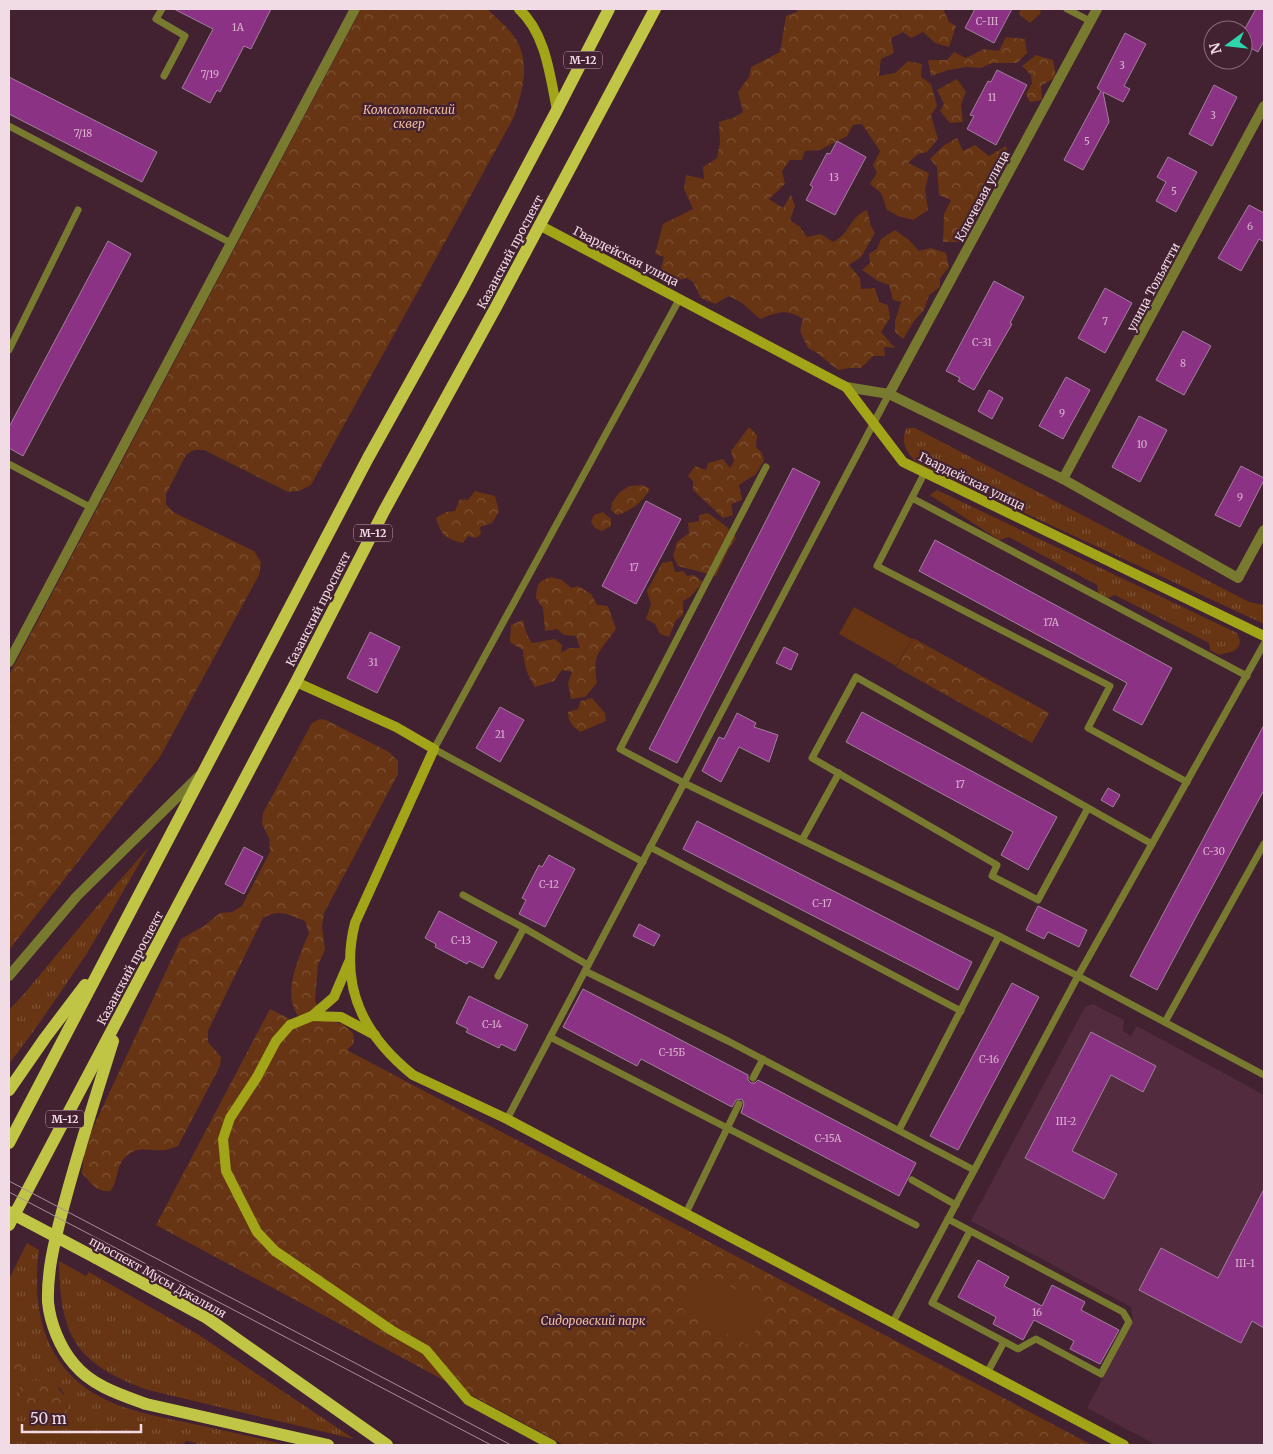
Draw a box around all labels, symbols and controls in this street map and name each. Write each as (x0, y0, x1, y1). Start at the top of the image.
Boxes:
house number: С-III (976, 15, 998, 28)
north arrow (1203, 20, 1253, 70)
house number: 1А (232, 21, 245, 34)
text: N (1205, 41, 1226, 56)
road number: М-12 (564, 52, 602, 68)
house number: 3 (1119, 59, 1125, 72)
house number: 7/19 (201, 68, 219, 81)
house number: 11 (988, 91, 997, 104)
park label: Комсомольский сквер (363, 102, 455, 131)
house number: 3 (1210, 109, 1216, 122)
house number: 7/18 (74, 127, 92, 140)
house number: 5 (1084, 135, 1090, 148)
street label: Ключевая улица (952, 147, 1013, 244)
house number: 13 (829, 171, 839, 184)
house number: 5 (1171, 185, 1177, 198)
street label: Казанский проспект (474, 193, 546, 311)
house number: 6 (1247, 220, 1253, 233)
street label: Гвардейская улица (571, 223, 682, 289)
street label: улица Тольятти (1123, 240, 1183, 334)
house number: 7 (1102, 315, 1108, 328)
house number: С-31 (972, 336, 992, 349)
house number: 8 (1180, 357, 1186, 370)
house number: 9 (1059, 407, 1065, 420)
house number: 10 (1137, 438, 1147, 451)
street label: Гвардейская улица (916, 449, 1028, 514)
house number: 9 (1237, 491, 1243, 504)
road number: М-12 (354, 524, 392, 542)
street label: Казанский проспект (283, 549, 353, 669)
house number: 17 (629, 561, 639, 574)
house number: 17А (1043, 616, 1060, 629)
house number: 31 (368, 656, 378, 669)
house number: 21 (495, 728, 506, 741)
house number: 17 (955, 778, 965, 791)
house number: С-30 (1203, 845, 1225, 858)
house number: С-12 (539, 878, 559, 891)
house number: С-17 (812, 897, 832, 910)
street label: Казанский проспект (94, 909, 166, 1027)
house number: С-13 (451, 934, 471, 947)
house number: С-14 (482, 1018, 502, 1031)
house number: С-15Б (659, 1046, 685, 1059)
house number: С-16 (979, 1053, 999, 1066)
road number: М-12 (46, 1110, 84, 1128)
house number: III-2 (1056, 1115, 1076, 1128)
house number: С-15А (815, 1132, 842, 1145)
street label: проспект Мусы Джалиля (87, 1233, 229, 1321)
house number: III-1 (1235, 1257, 1255, 1270)
house number: 16 (1032, 1306, 1042, 1319)
park label: Сидоровский парк (541, 1313, 646, 1328)
scale bar (22, 1402, 141, 1434)
text: 50 m (30, 1409, 67, 1428)

